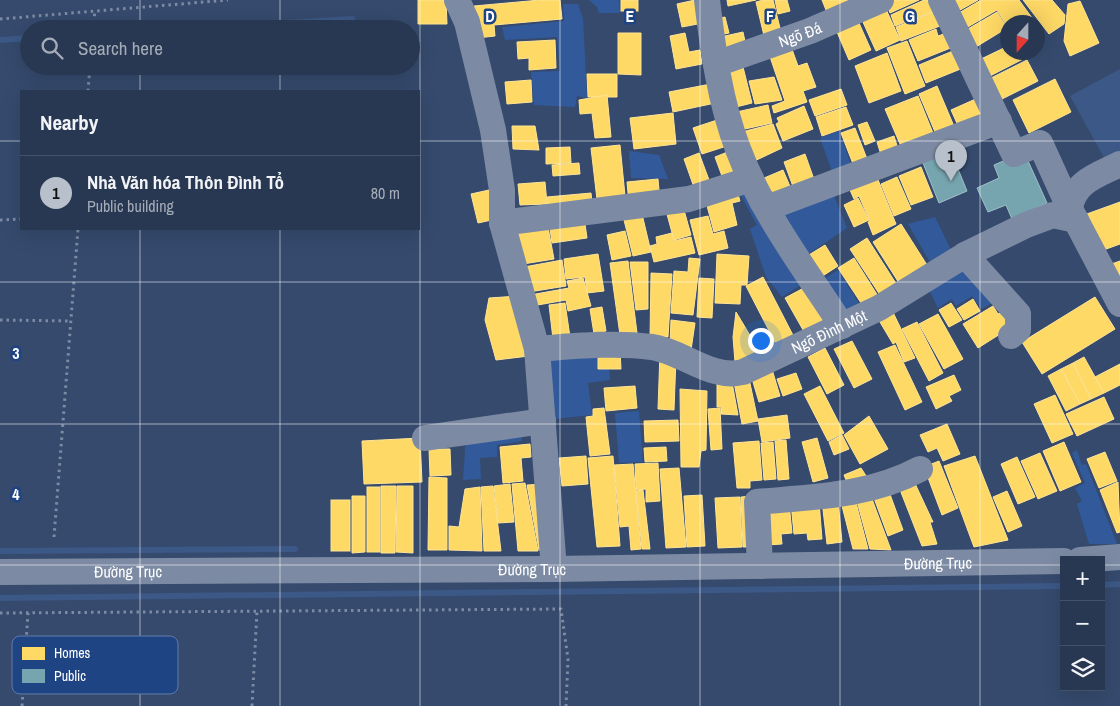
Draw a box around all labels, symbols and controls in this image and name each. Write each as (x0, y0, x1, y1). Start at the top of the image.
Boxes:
text: D (485, 5, 495, 27)
text: E (626, 5, 635, 27)
text: F (766, 5, 774, 27)
text: G (905, 5, 915, 27)
north arrow (1000, 15, 1045, 60)
street label: Ngõ Đá (775, 16, 826, 52)
search box (20, 20, 420, 75)
icon: search (38, 34, 66, 62)
text: Search here (78, 35, 163, 61)
text: Nearby (40, 108, 98, 137)
pin: 1 (935, 140, 967, 181)
text: Nhà Văn hóa Thôn Đình Tổ (87, 169, 284, 195)
text: 1 (52, 182, 60, 204)
text: 80 m (371, 182, 400, 204)
text: Public building (87, 195, 174, 217)
street label: Ngõ Đình Một (788, 304, 870, 359)
your location (748, 328, 774, 354)
text: 3 (12, 342, 20, 364)
text: 4 (12, 483, 20, 505)
street label: Đường Trục (904, 551, 972, 575)
map controls (1060, 556, 1105, 691)
button: + (1060, 556, 1105, 601)
street label: Đường Trục (498, 558, 567, 580)
street label: Đường Trục (94, 560, 162, 582)
button: − (1060, 601, 1105, 646)
legend (12, 636, 178, 694)
text: Homes (54, 644, 91, 662)
button: layers (1060, 646, 1105, 691)
text: Public (54, 667, 86, 685)

